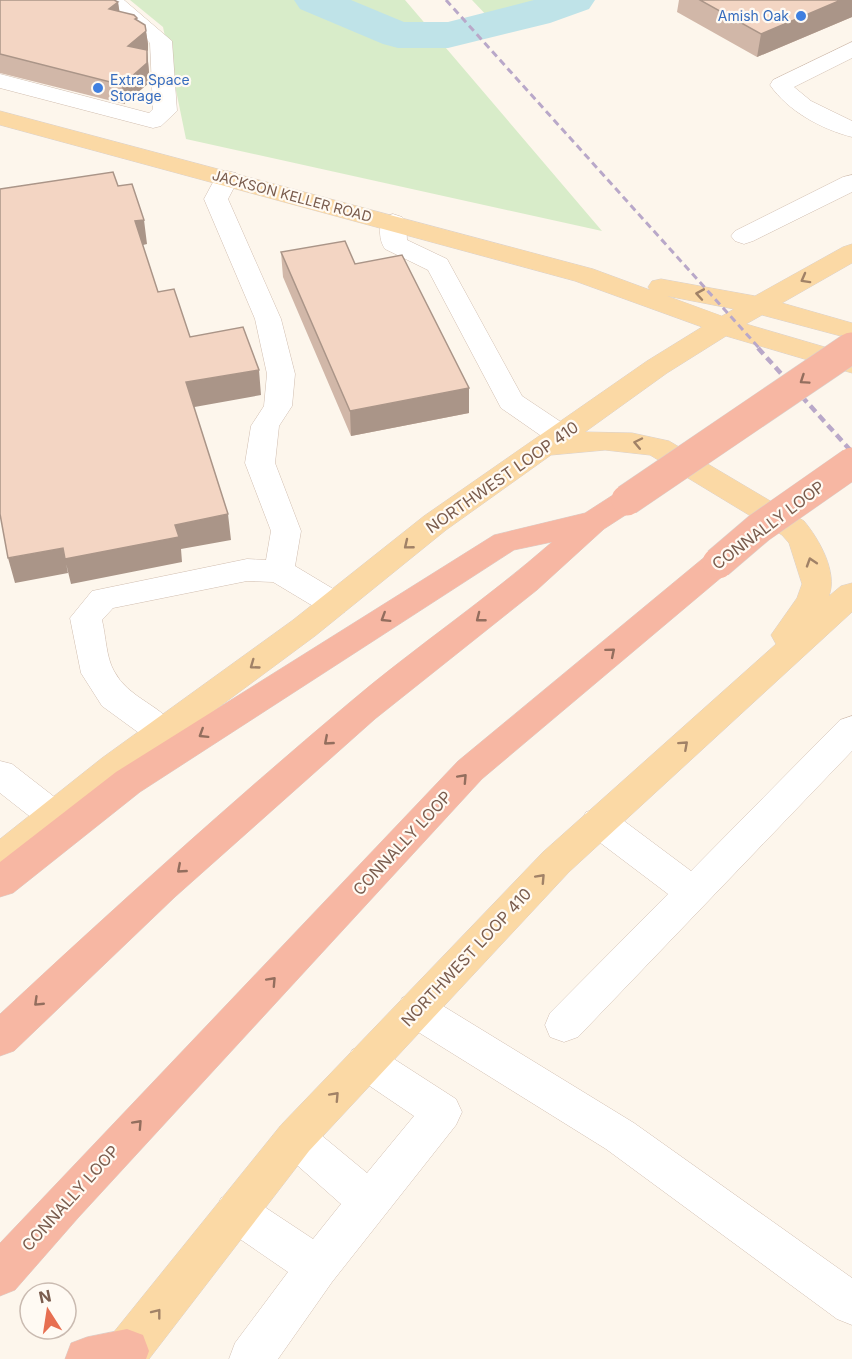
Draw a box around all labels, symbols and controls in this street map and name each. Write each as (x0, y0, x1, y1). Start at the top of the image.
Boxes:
place label: Amish Oak (718, 7, 789, 24)
marker: Amish Oak (794, 9, 808, 23)
place label: Extra Space Storage (110, 71, 190, 104)
marker: Extra Space Storage (91, 81, 105, 95)
street label: JACKSON KELLER ROAD (210, 166, 374, 225)
one-way arrow (801, 271, 811, 283)
one-way arrow (696, 288, 705, 300)
one-way arrow (799, 373, 810, 384)
street label: NORTHWEST LOOP 410 (422, 417, 582, 537)
one-way arrow (634, 437, 644, 450)
street label: CONNALLY LOOP (708, 476, 828, 574)
one-way arrow (403, 538, 414, 549)
one-way arrow (806, 557, 818, 568)
one-way arrow (381, 611, 391, 623)
one-way arrow (475, 611, 486, 622)
one-way arrow (604, 648, 615, 659)
one-way arrow (249, 658, 260, 669)
one-way arrow (198, 727, 209, 738)
one-way arrow (324, 734, 335, 745)
one-way arrow (677, 741, 688, 752)
one-way arrow (456, 774, 467, 785)
street label: CONNALLY LOOP (349, 787, 455, 899)
one-way arrow (177, 862, 188, 873)
one-way arrow (534, 874, 545, 884)
street label: NORTHWEST LOOP 410 (397, 884, 535, 1030)
one-way arrow (265, 978, 276, 988)
one-way arrow (35, 995, 45, 1006)
one-way arrow (328, 1092, 339, 1102)
one-way arrow (131, 1120, 142, 1131)
street label: CONNALLY LOOP (17, 1141, 123, 1255)
north arrow (18, 1281, 78, 1341)
text: N (37, 1285, 53, 1307)
one-way arrow (149, 1309, 160, 1320)

